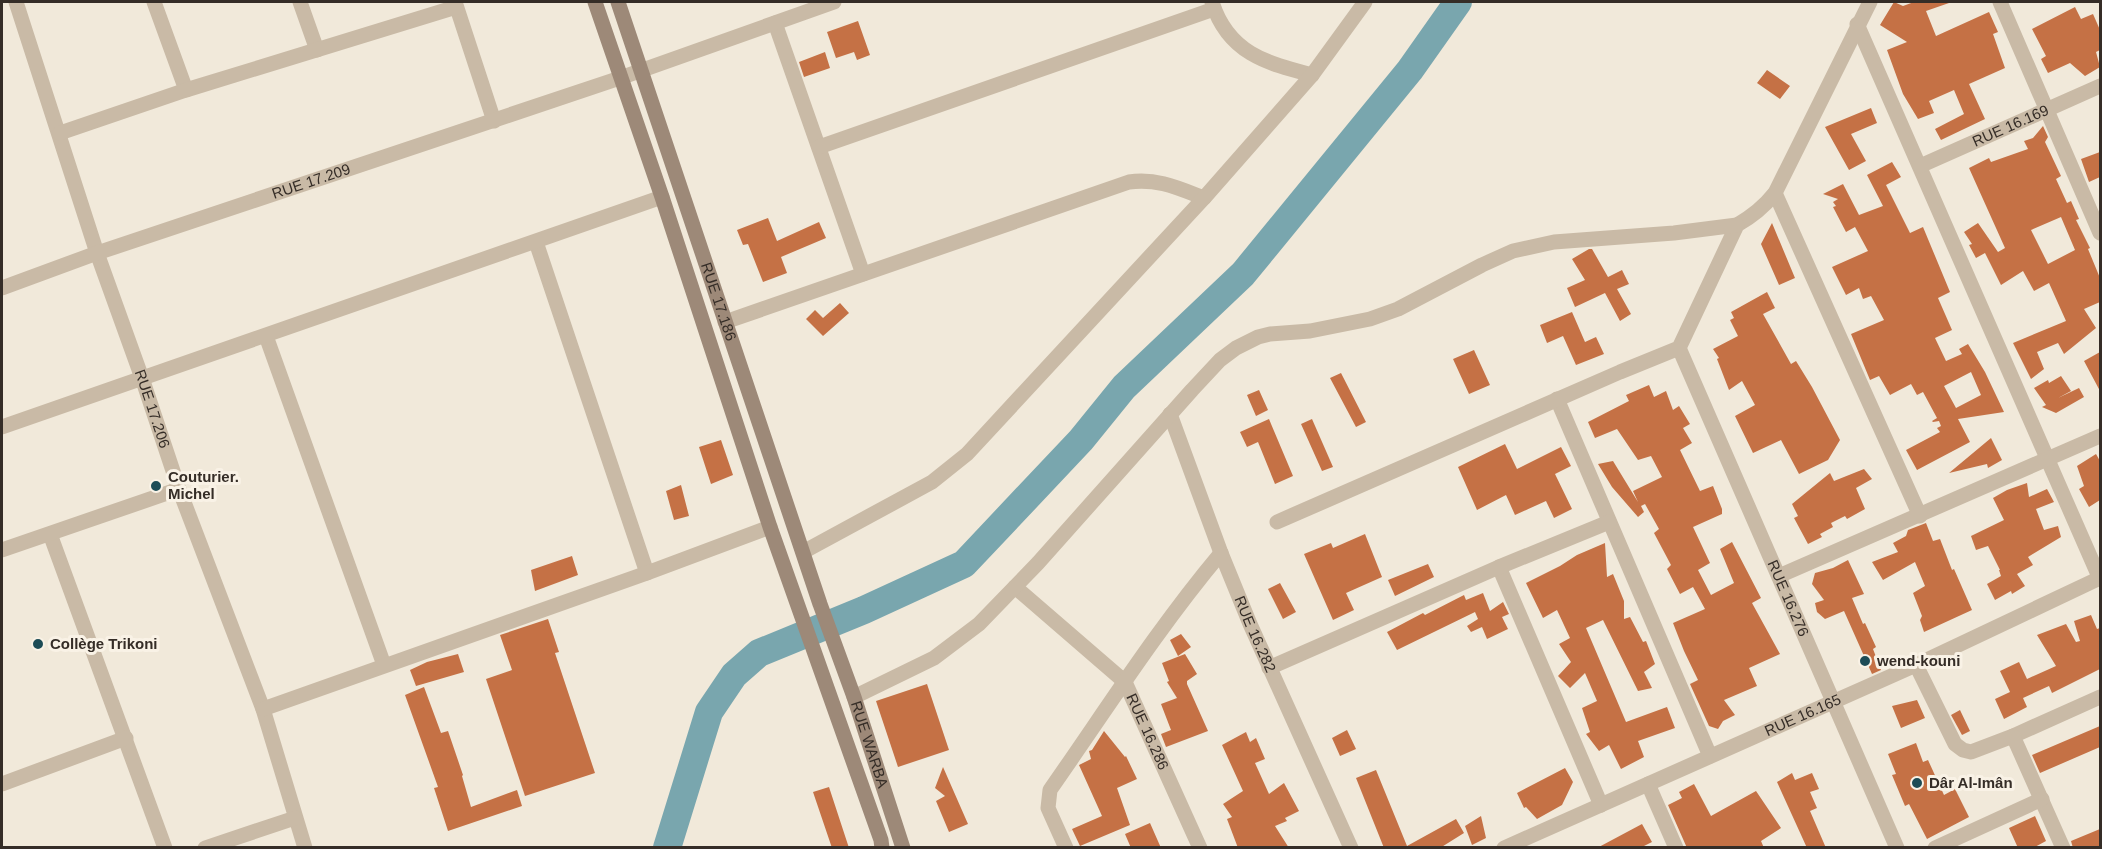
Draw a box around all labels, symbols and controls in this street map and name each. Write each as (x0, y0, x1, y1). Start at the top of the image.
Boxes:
street label: RUE 16.169 (1969, 101, 2051, 150)
street label: RUE 17.209 (269, 160, 352, 202)
street label: RUE 17.186 (698, 260, 740, 343)
street label: RUE 17.206 (132, 367, 174, 450)
place label: Couturier. Michel (168, 468, 239, 502)
marker: Couturier. Michel (149, 479, 163, 493)
street label: RUE 16.276 (1764, 557, 1813, 639)
street label: RUE 16.282 (1231, 593, 1280, 675)
place label: Collège Trikoni (50, 635, 158, 652)
marker: Collège Trikoni (31, 637, 45, 651)
place label: wend-kouni (1876, 652, 1960, 669)
marker: wend-kouni (1858, 654, 1872, 668)
street label: RUE 16.165 (1762, 690, 1843, 739)
street label: RUE 16.286 (1123, 691, 1173, 772)
street label: RUE WARBA (848, 699, 892, 790)
place label: Dâr Al-Imân (1929, 774, 2013, 791)
marker: Dâr Al-Imân (1910, 776, 1924, 790)

